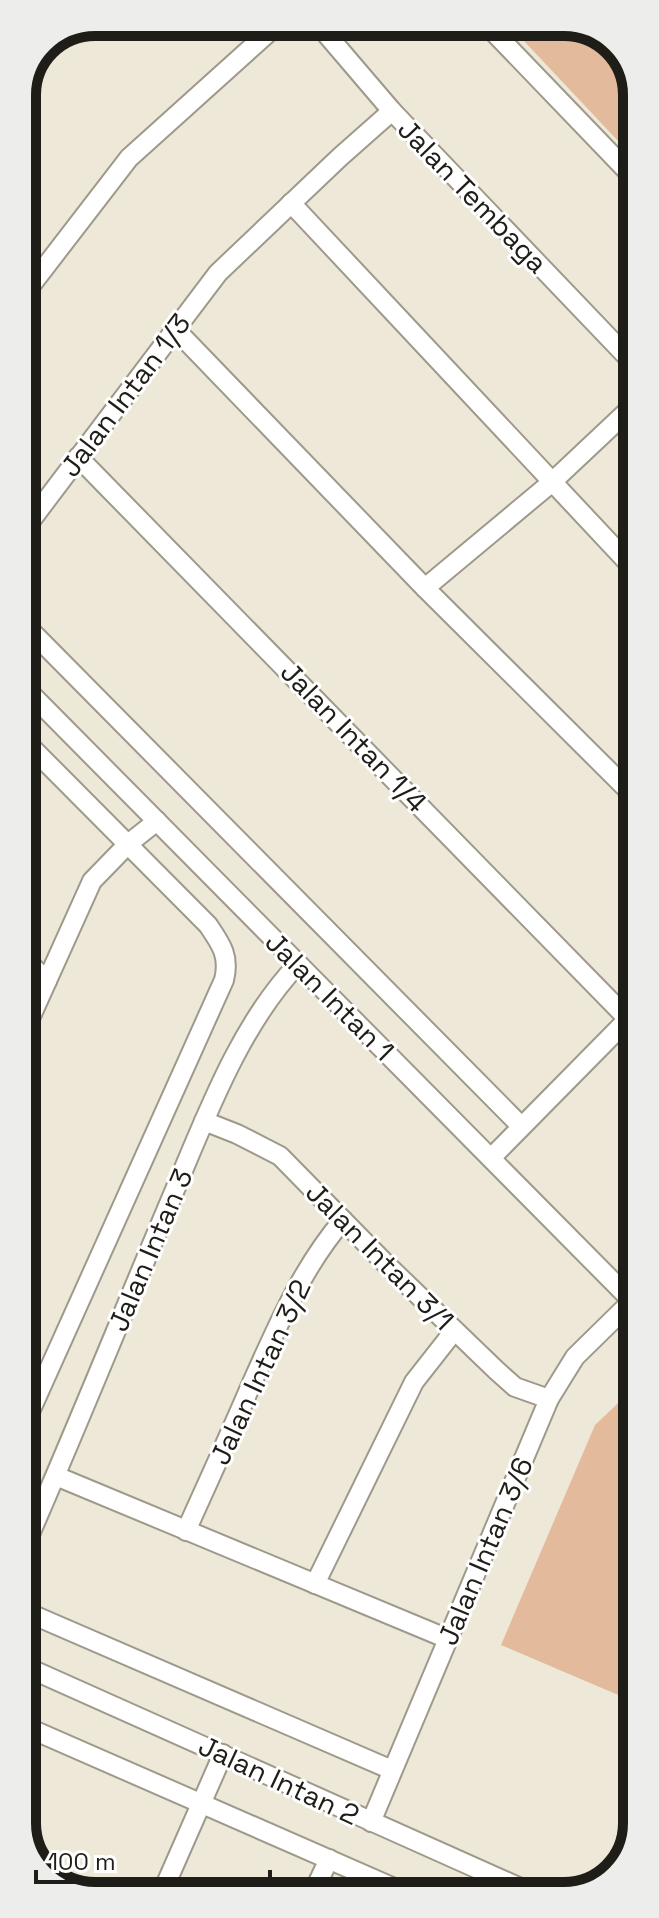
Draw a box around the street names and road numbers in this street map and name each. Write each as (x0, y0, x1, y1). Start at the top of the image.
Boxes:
street label: Jalan Tembaga (390, 111, 556, 281)
street label: Jalan Intan 1/3 (52, 306, 198, 484)
street label: Jalan Intan 1/4 (273, 654, 435, 820)
street label: Jalan Intan 1 (258, 924, 402, 1068)
street label: Jalan Intan 3 (100, 1163, 200, 1337)
street label: Jalan Intan 3/1 (298, 1174, 462, 1338)
street label: Jalan Intan 3/2 (201, 1274, 319, 1470)
street label: Jalan Intan 3/6 (429, 1452, 541, 1650)
street label: Jalan Intan 2 (193, 1727, 365, 1833)

